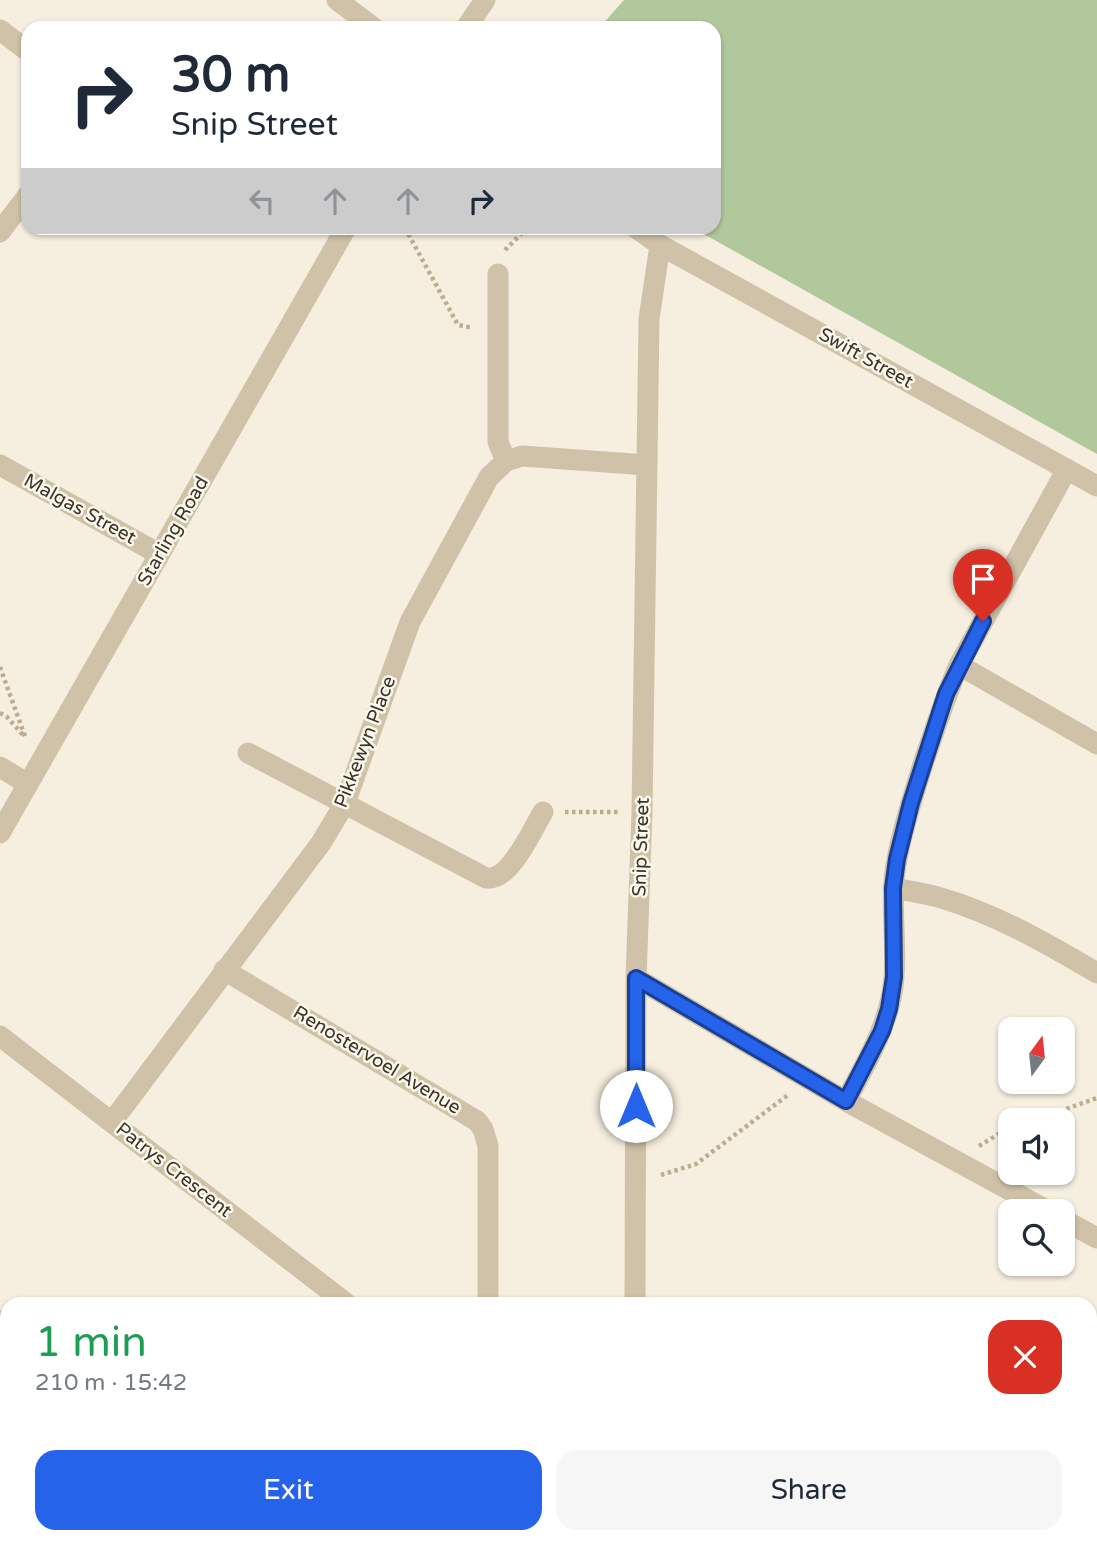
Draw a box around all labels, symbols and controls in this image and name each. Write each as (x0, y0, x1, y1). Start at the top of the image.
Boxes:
text: 30 m (171, 46, 290, 105)
icon: right (56, 49, 147, 140)
text: Snip Street (171, 106, 338, 144)
icon: left (243, 182, 281, 220)
icon: ahead (316, 182, 354, 220)
icon: ahead (389, 182, 427, 220)
icon: right (462, 182, 500, 220)
street label: Swift Street (815, 323, 917, 393)
street label: Malgas Street (20, 469, 140, 549)
street label: Starling Road (133, 473, 213, 589)
pin (953, 549, 1013, 621)
icon: arrive (964, 560, 1002, 598)
street label: Pikkewyn Place (330, 673, 400, 811)
street label: Snip Street (628, 797, 654, 897)
street label: Renostervoel Avenue (289, 1001, 465, 1119)
north arrow (998, 1017, 1074, 1094)
map controls (998, 1017, 1075, 1276)
position arrow (599, 1069, 673, 1143)
button: sound (998, 1108, 1075, 1185)
street label: Patrys Crescent (112, 1118, 236, 1222)
button: search (998, 1199, 1075, 1276)
text: 1 min (35, 1317, 147, 1368)
button: close (988, 1320, 1062, 1394)
text: 210 m · 15:42 (35, 1369, 187, 1397)
button: Exit (35, 1450, 542, 1530)
button: Share (556, 1450, 1062, 1530)

